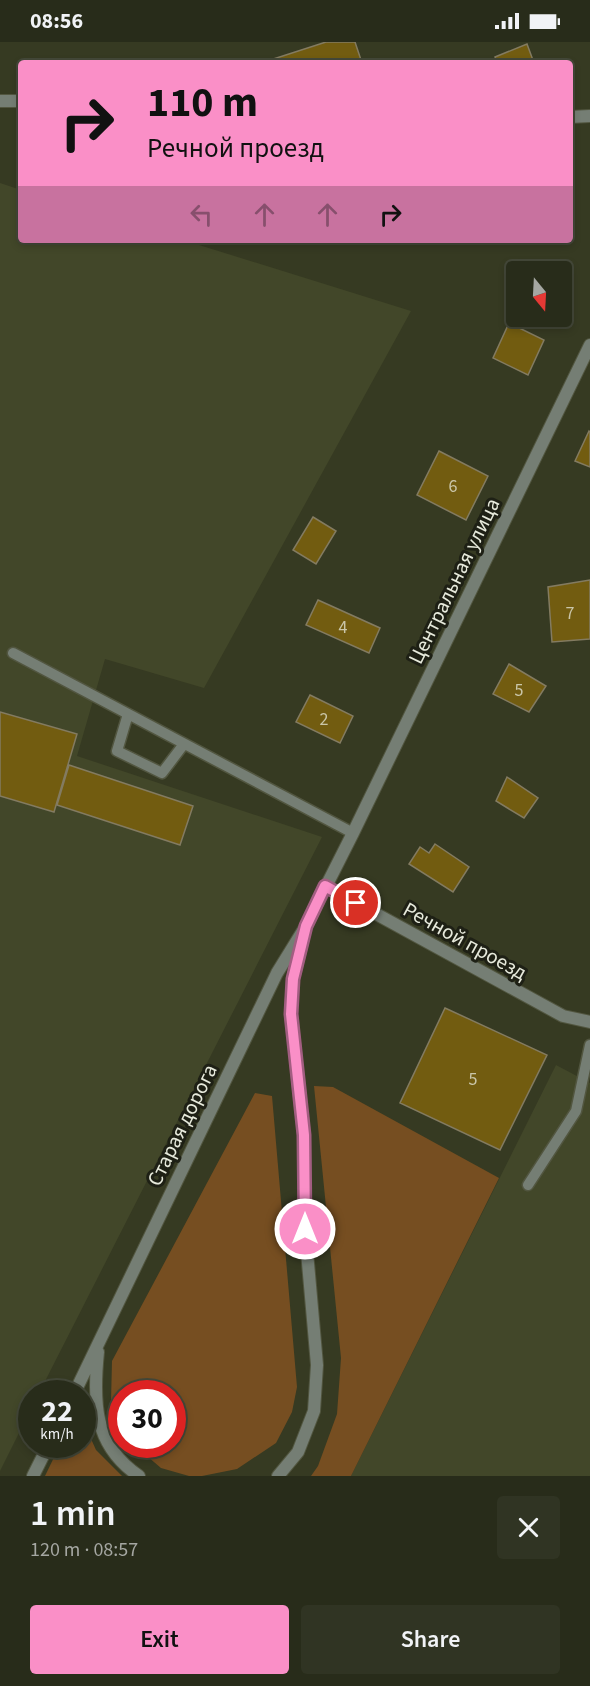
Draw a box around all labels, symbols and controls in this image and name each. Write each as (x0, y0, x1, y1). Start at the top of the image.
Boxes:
text: 08:56 (30, 5, 83, 37)
text: 110 m (147, 73, 258, 133)
icon: right (48, 84, 126, 162)
text: Речной проезд (147, 129, 324, 168)
icon: left (185, 198, 218, 231)
icon: ahead (248, 198, 281, 231)
icon: ahead (311, 198, 344, 231)
icon: right (374, 198, 407, 231)
north arrow (506, 261, 572, 327)
map controls (506, 261, 572, 327)
house number: 6 (449, 474, 458, 499)
street label: Центральная улица (401, 493, 507, 669)
house number: 7 (566, 601, 575, 626)
house number: 4 (339, 615, 348, 640)
house number: 5 (515, 678, 524, 703)
house number: 2 (320, 707, 329, 732)
pin (330, 877, 381, 928)
icon: arrive (339, 886, 372, 919)
street label: Речной проезд (398, 895, 532, 987)
street label: Старая дорога (140, 1059, 224, 1191)
house number: 5 (469, 1067, 478, 1092)
position arrow (273, 1197, 337, 1261)
speed limit sign: 30 (108, 1380, 186, 1458)
text: 22 (41, 1390, 73, 1433)
text: km/h (40, 1424, 74, 1445)
text: 1 min (30, 1488, 116, 1539)
button: close (497, 1496, 560, 1559)
text: 120 m · 08:57 (30, 1536, 138, 1564)
button: Exit (30, 1605, 289, 1674)
button: Share (301, 1605, 560, 1674)

